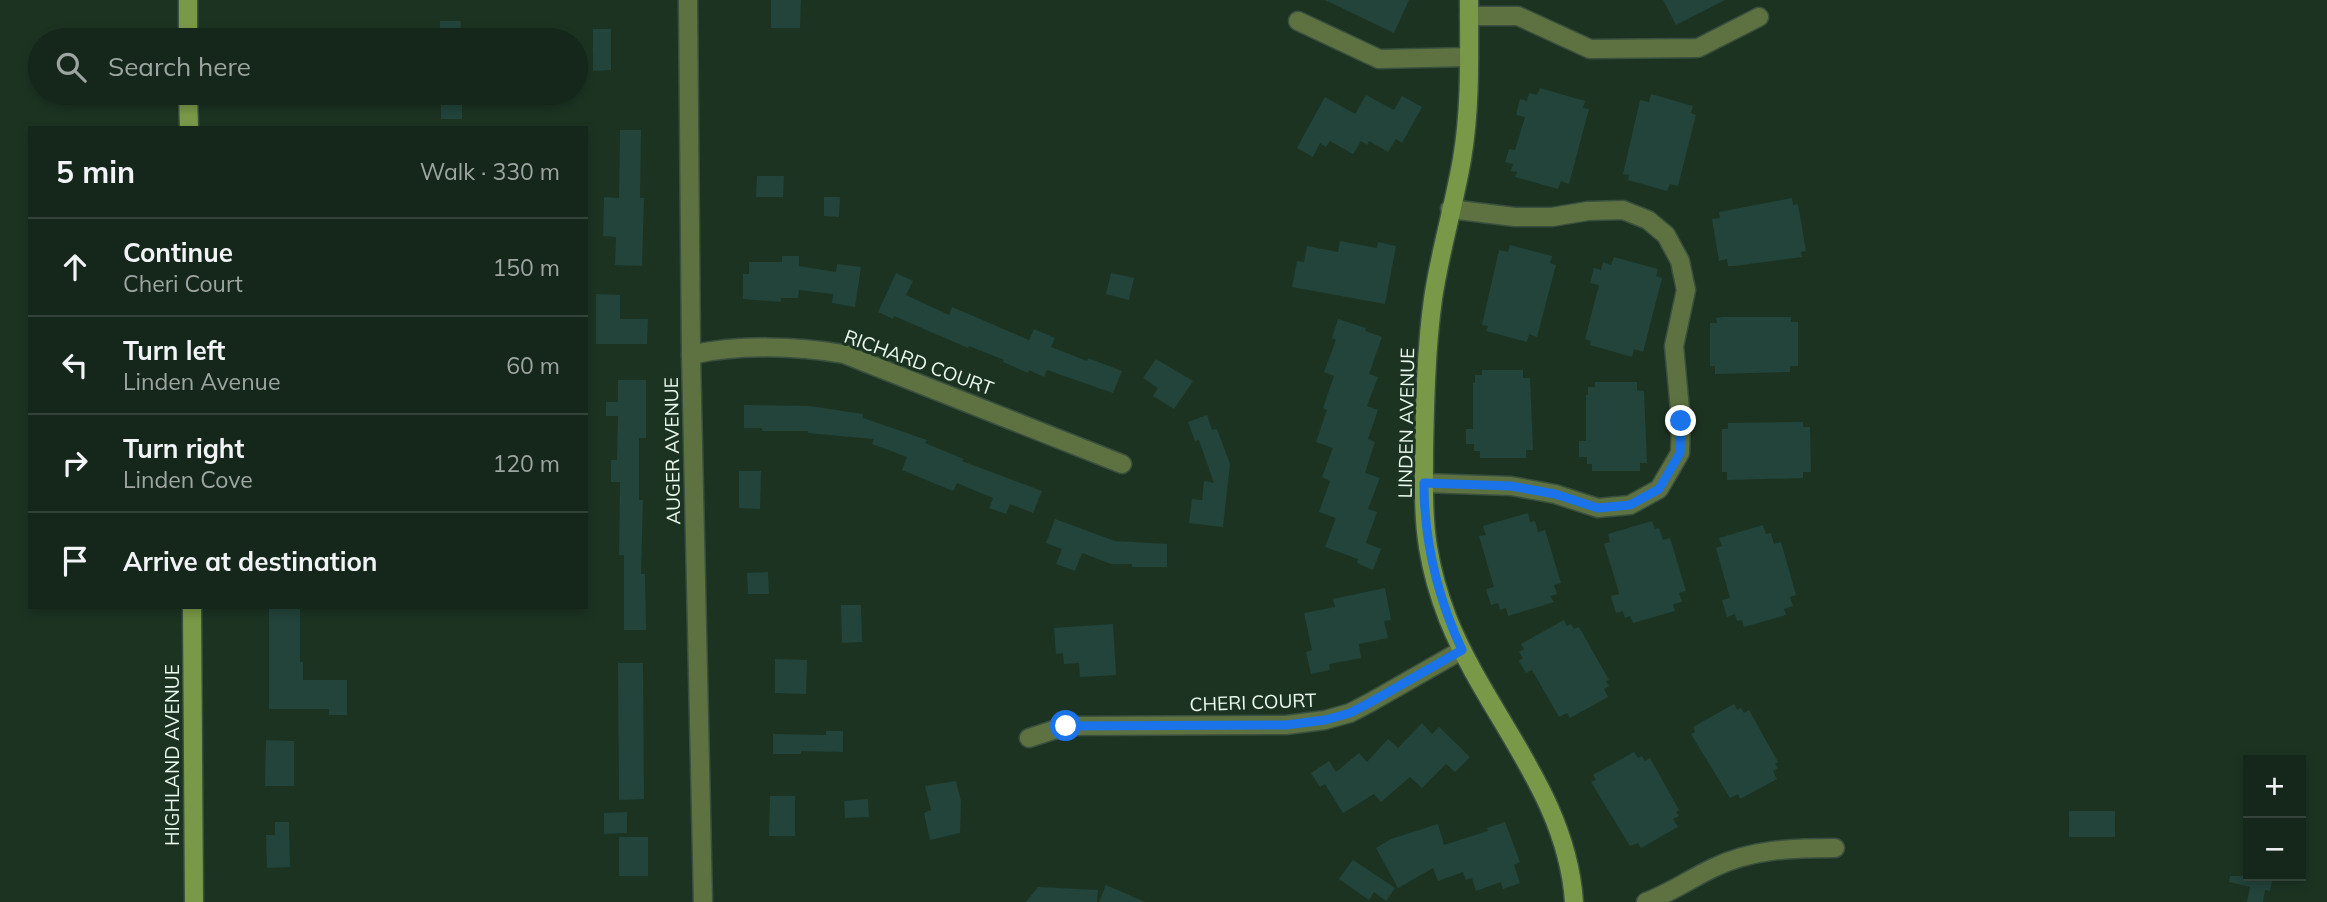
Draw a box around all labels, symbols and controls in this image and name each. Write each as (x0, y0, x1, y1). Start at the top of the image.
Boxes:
search box (28, 28, 588, 105)
icon: search (52, 48, 90, 86)
text: Search here (108, 50, 251, 83)
text: 5 min (56, 153, 135, 191)
text: Walk · 330 m (420, 157, 560, 186)
text: Continue (123, 236, 233, 269)
icon: ahead (56, 248, 94, 286)
text: 150 m (492, 253, 560, 282)
text: Cheri Court (123, 269, 243, 298)
street label: RICHARD COURT (841, 324, 997, 400)
text: Turn left (123, 334, 225, 367)
icon: left (56, 346, 94, 384)
street label: LINDEN AVENUE (1393, 348, 1419, 498)
text: 60 m (506, 351, 560, 380)
text: Linden Avenue (123, 367, 280, 396)
street label: AUGER AVENUE (659, 377, 685, 525)
route end (1665, 405, 1696, 436)
text: Turn right (123, 432, 244, 465)
icon: right (56, 444, 94, 482)
text: 120 m (492, 449, 560, 478)
text: Linden Cove (123, 465, 253, 494)
icon: arrive (56, 542, 94, 580)
text: Arrive at destination (123, 545, 378, 578)
street label: HIGHLAND AVENUE (160, 664, 184, 846)
street label: CHERI COURT (1189, 688, 1317, 716)
route start (1050, 710, 1081, 741)
map controls (2243, 755, 2306, 881)
button: + (2243, 755, 2306, 818)
button: − (2243, 818, 2306, 881)

